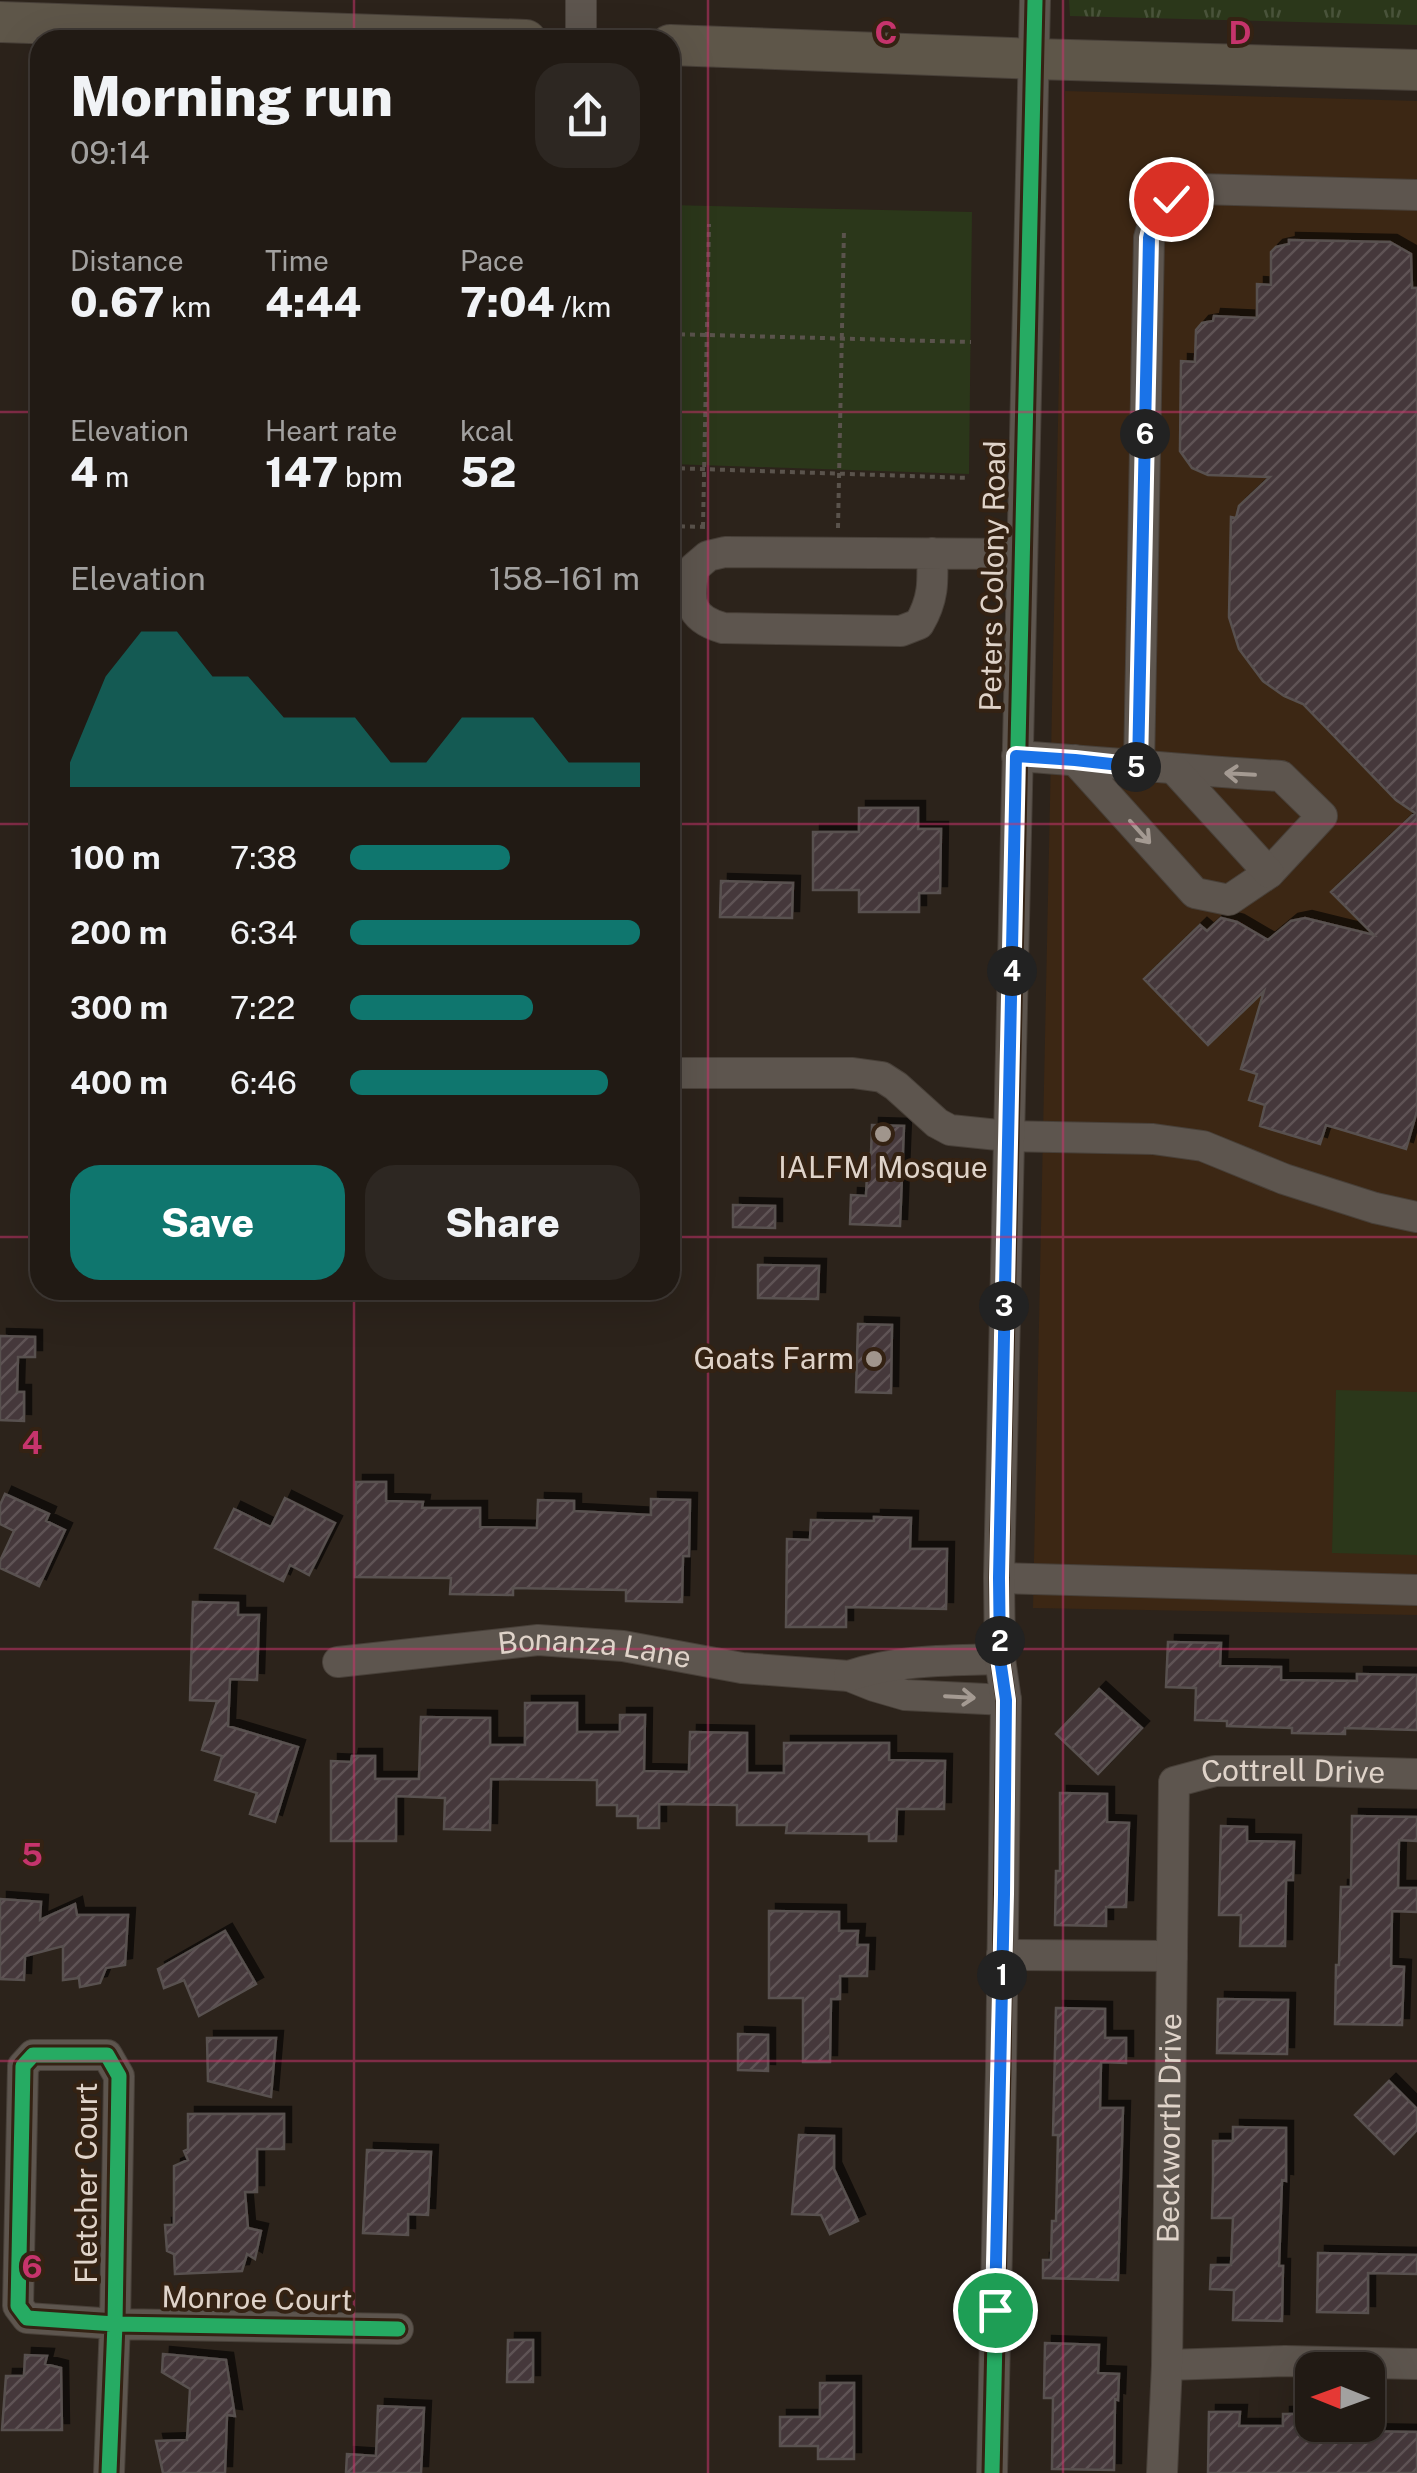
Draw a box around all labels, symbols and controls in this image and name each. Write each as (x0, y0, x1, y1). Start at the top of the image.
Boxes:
text: C (875, 14, 897, 51)
text: D (1228, 14, 1252, 51)
button: share (535, 63, 640, 168)
text: Morning run (70, 64, 393, 128)
text: 09:14 (70, 134, 150, 171)
pin (1129, 157, 1214, 242)
icon: check (1144, 172, 1199, 227)
text: Distance (70, 244, 184, 277)
text: Time (265, 244, 329, 277)
text: Pace (460, 244, 524, 277)
text: 0.67 (70, 277, 164, 326)
text: 4:44 (265, 277, 361, 326)
text: 7:04 (460, 277, 555, 326)
text: km (164, 290, 211, 323)
text: /km (555, 290, 611, 323)
pin: 6 (1120, 409, 1170, 459)
text: Elevation (70, 414, 189, 447)
text: Heart rate (265, 414, 397, 447)
text: kcal (460, 414, 514, 447)
text: 6 (1136, 417, 1154, 450)
street label: Peters Colony Road (972, 440, 1012, 712)
text: 4 (70, 447, 98, 496)
text: 147 (265, 447, 338, 496)
text: 52 (460, 447, 516, 496)
text: m (98, 460, 129, 493)
text: bpm (338, 460, 403, 493)
text: Elevation (70, 560, 206, 597)
text: 158–161 m (489, 560, 640, 597)
pin: 5 (1111, 742, 1161, 792)
text: 5 (1127, 750, 1145, 783)
one-way arrow (1225, 764, 1257, 783)
one-way arrow (1128, 819, 1151, 844)
text: 100 m (70, 839, 161, 876)
text: 7:38 (230, 839, 297, 876)
text: 200 m (70, 914, 167, 951)
text: 6:34 (230, 914, 297, 951)
pin: 4 (987, 946, 1037, 996)
text: 4 (1003, 954, 1021, 987)
text: 300 m (70, 989, 168, 1026)
text: 7:22 (230, 989, 295, 1026)
text: 400 m (70, 1064, 168, 1101)
text: 6:46 (230, 1064, 297, 1101)
marker: IALFM Mosque (872, 1123, 894, 1145)
place label: IALFM Mosque (778, 1149, 988, 1185)
button: Save (70, 1165, 345, 1280)
button: Share (365, 1165, 640, 1280)
pin: 3 (979, 1281, 1029, 1331)
text: 3 (995, 1289, 1013, 1322)
place label: Goats Farm (694, 1340, 854, 1376)
marker: Goats Farm (863, 1348, 885, 1370)
text: 4 (22, 1424, 43, 1461)
pin: 2 (975, 1616, 1025, 1666)
street label: Bonanza Lane (496, 1621, 694, 1675)
text: 2 (991, 1624, 1009, 1657)
one-way arrow (944, 1688, 976, 1707)
street label: Cottrell Drive (1197, 1751, 1386, 1791)
text: 5 (21, 1836, 43, 1873)
pin: 1 (977, 1950, 1027, 2000)
text: 1 (996, 1958, 1008, 1991)
street label: Beckworth Drive (1149, 2013, 1188, 2243)
street label: Fletcher Court (68, 2082, 104, 2284)
text: 6 (21, 2248, 43, 2285)
pin (953, 2268, 1038, 2353)
street label: Monroe Court (161, 2278, 353, 2318)
icon: arrive (968, 2283, 1023, 2338)
north arrow (1295, 2352, 1385, 2442)
map controls (1295, 2352, 1385, 2442)

